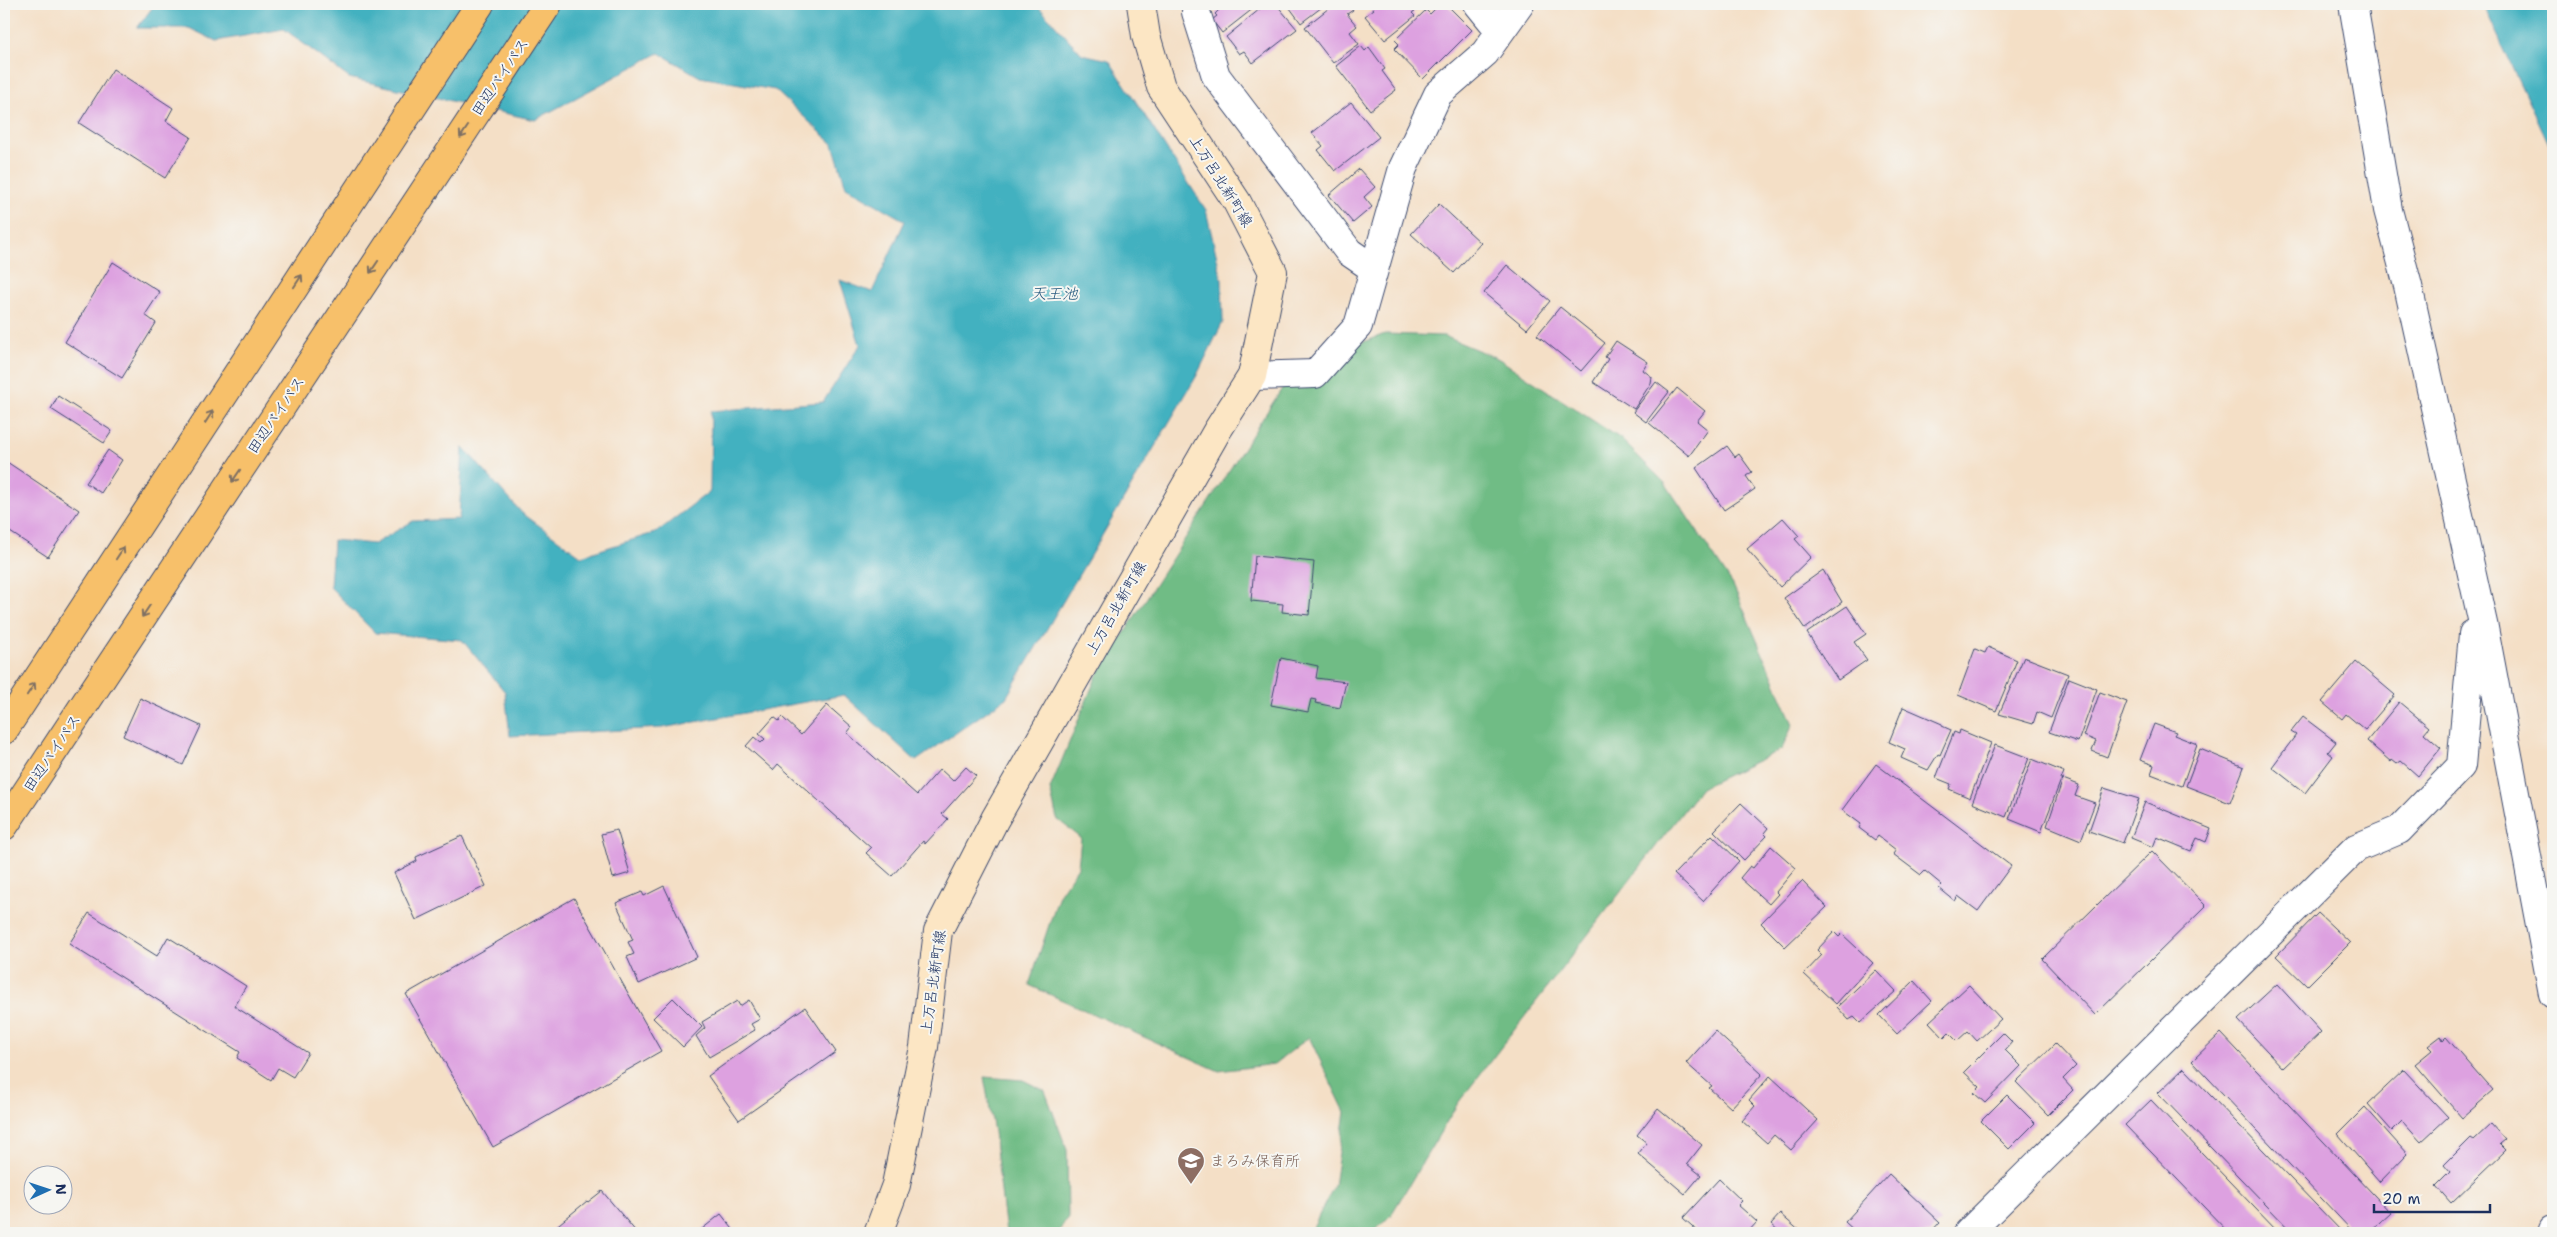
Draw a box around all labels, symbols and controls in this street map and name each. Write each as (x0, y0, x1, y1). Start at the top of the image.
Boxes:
street label: 田辺バイパス (467, 34, 533, 120)
one-way arrow (458, 125, 469, 139)
street label: 上万呂北新町線 (1185, 131, 1257, 231)
one-way arrow (369, 260, 379, 274)
one-way arrow (293, 275, 303, 289)
water label: 天王池 (1030, 283, 1079, 304)
street label: 田辺バイパス (243, 372, 309, 458)
one-way arrow (204, 410, 214, 424)
one-way arrow (231, 469, 241, 483)
one-way arrow (115, 546, 125, 560)
street label: 上万呂北新町線 (1081, 558, 1151, 658)
one-way arrow (141, 604, 151, 618)
one-way arrow (26, 682, 36, 696)
street label: 田辺バイパス (19, 710, 85, 796)
street label: 上万呂北新町線 (916, 929, 950, 1035)
school or university icon: まろみ保育所 (1176, 1146, 1206, 1185)
place label: まろみ保育所 (1210, 1151, 1300, 1171)
north arrow (22, 1164, 72, 1214)
scale bar (2374, 1182, 2491, 1214)
text: N (52, 1183, 70, 1195)
text: 20 m (2382, 1189, 2421, 1209)

